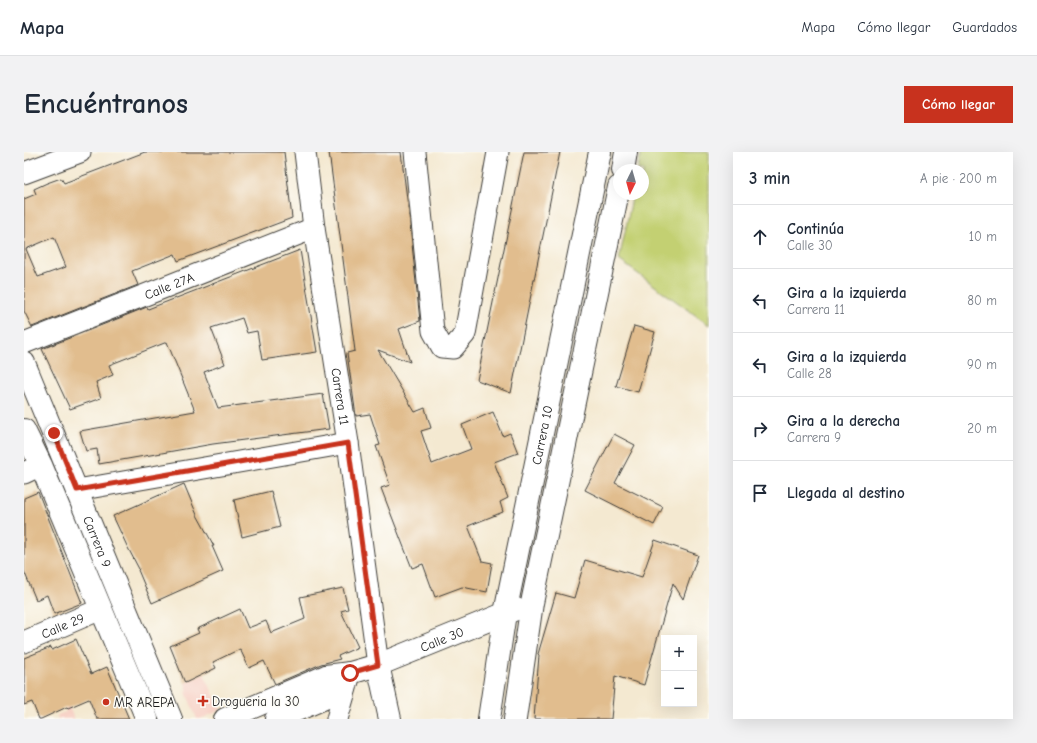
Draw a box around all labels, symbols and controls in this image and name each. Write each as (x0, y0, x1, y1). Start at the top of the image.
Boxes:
text: Mapa (20, 17, 65, 39)
text: Mapa (802, 19, 835, 36)
text: Cómo llegar (857, 19, 930, 36)
text: Guardados (952, 19, 1017, 36)
button: Cómo llegar (904, 86, 1013, 123)
text: Encuéntranos (24, 88, 188, 120)
north arrow (613, 164, 649, 200)
text: 3 min (749, 169, 790, 188)
text: A pie · 200 m (920, 171, 997, 186)
text: Continúa (787, 220, 844, 238)
icon: ahead (749, 226, 771, 248)
text: 10 m (969, 229, 997, 244)
text: Calle 30 (787, 238, 833, 253)
street label: Calle 27A (142, 269, 196, 302)
text: Gira a la izquierda (787, 284, 907, 302)
icon: left (749, 290, 771, 312)
text: 80 m (967, 293, 997, 308)
text: Carrera 11 (787, 302, 845, 317)
text: Gira a la izquierda (787, 348, 907, 366)
icon: left (749, 354, 771, 376)
text: 90 m (967, 357, 997, 372)
text: Calle 28 (787, 366, 832, 381)
street label: Carrera 11 (328, 367, 352, 426)
street label: Carrera 10 (529, 404, 556, 466)
text: Gira a la derecha (787, 412, 900, 430)
icon: right (749, 418, 771, 440)
text: 20 m (967, 421, 997, 436)
route end (45, 424, 63, 442)
text: Carrera 9 (787, 430, 841, 445)
icon: arrive (749, 482, 771, 504)
text: Llegada al destino (787, 484, 905, 502)
street label: Carrera 9 (80, 514, 115, 570)
street label: Calle 29 (39, 610, 87, 642)
street label: Calle 30 (418, 624, 466, 655)
map controls (661, 635, 697, 707)
button: + (661, 635, 697, 671)
route start (341, 664, 359, 682)
button: − (661, 671, 697, 707)
place label: Drogueria la 30 (212, 694, 300, 709)
place label: MR AREPA (114, 695, 175, 710)
marker: Drogueria la 30 (197, 695, 209, 707)
marker: MR AREPA (101, 697, 111, 707)

